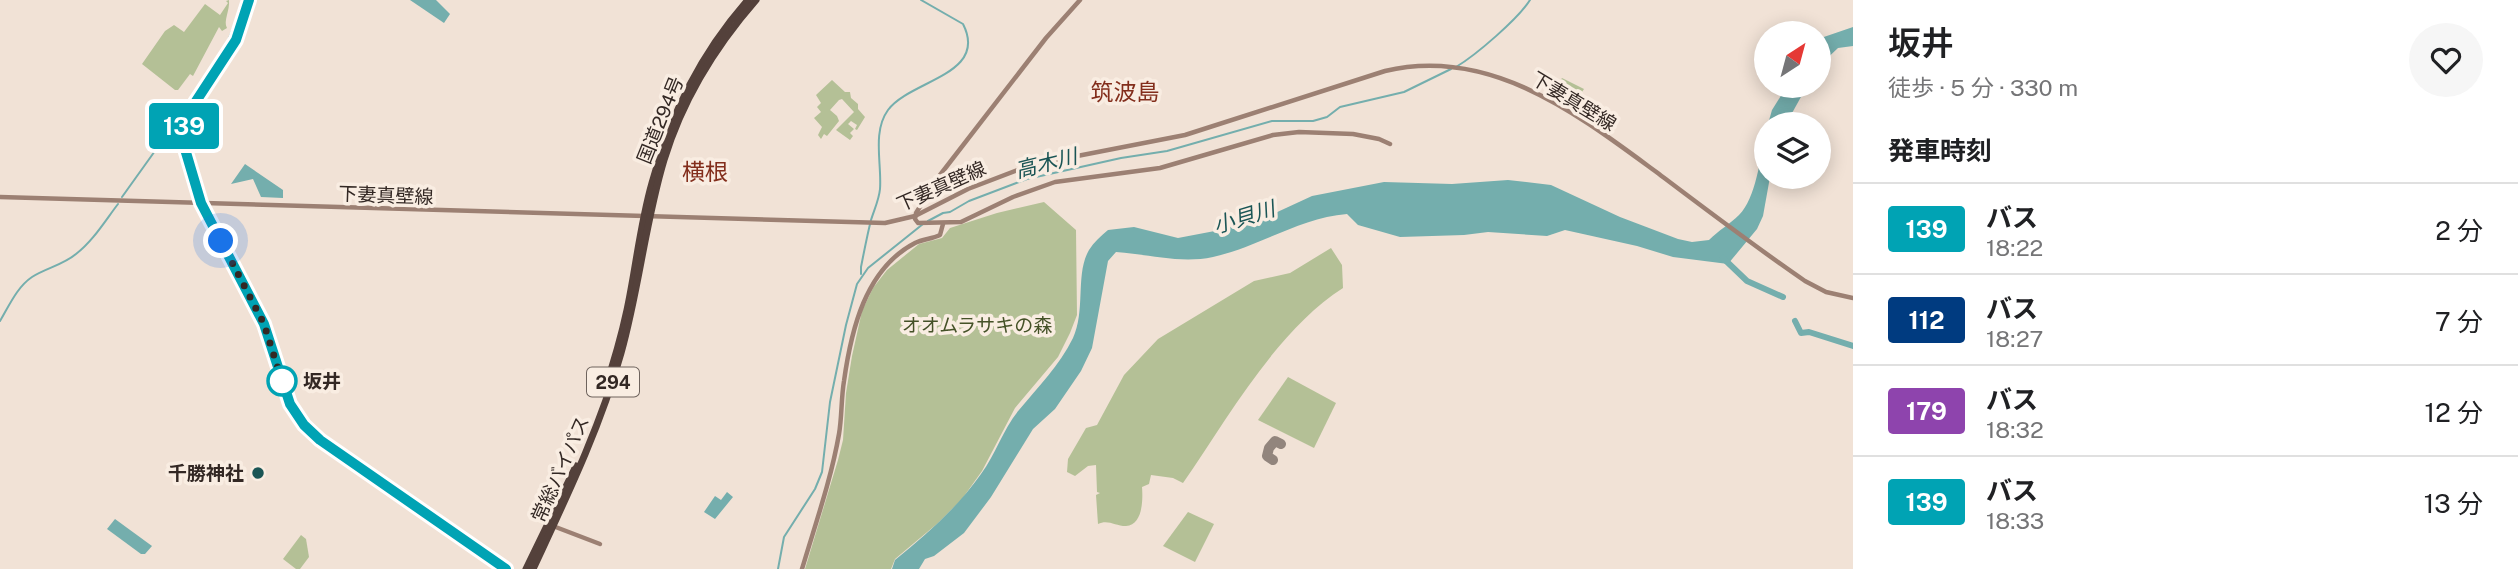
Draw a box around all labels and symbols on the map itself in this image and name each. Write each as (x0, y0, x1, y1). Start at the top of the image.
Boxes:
north arrow (1754, 21, 1830, 98)
street label: 下妻真壁線 (1528, 67, 1620, 135)
street label: 国道294号 (633, 73, 687, 167)
district label: 筑波島 (1091, 78, 1160, 105)
line badge: 139 (144, 103, 224, 149)
water label: 高木川 (1012, 143, 1082, 183)
street label: 下妻真壁線 (893, 157, 989, 215)
district label: 横根 (682, 158, 728, 185)
street label: 下妻真壁線 (338, 182, 434, 208)
water label: 小貝川 (1210, 195, 1280, 238)
your location (203, 223, 238, 258)
park label: オオムラサキの森 (902, 314, 1052, 336)
marker: 坂井 (267, 366, 297, 396)
road number: 294 (587, 368, 639, 396)
place label: 坂井 (303, 370, 341, 392)
street label: 常総バイパス (527, 413, 593, 525)
place label: 千勝神社 (168, 462, 244, 484)
marker: 千勝神社 (250, 465, 266, 481)

